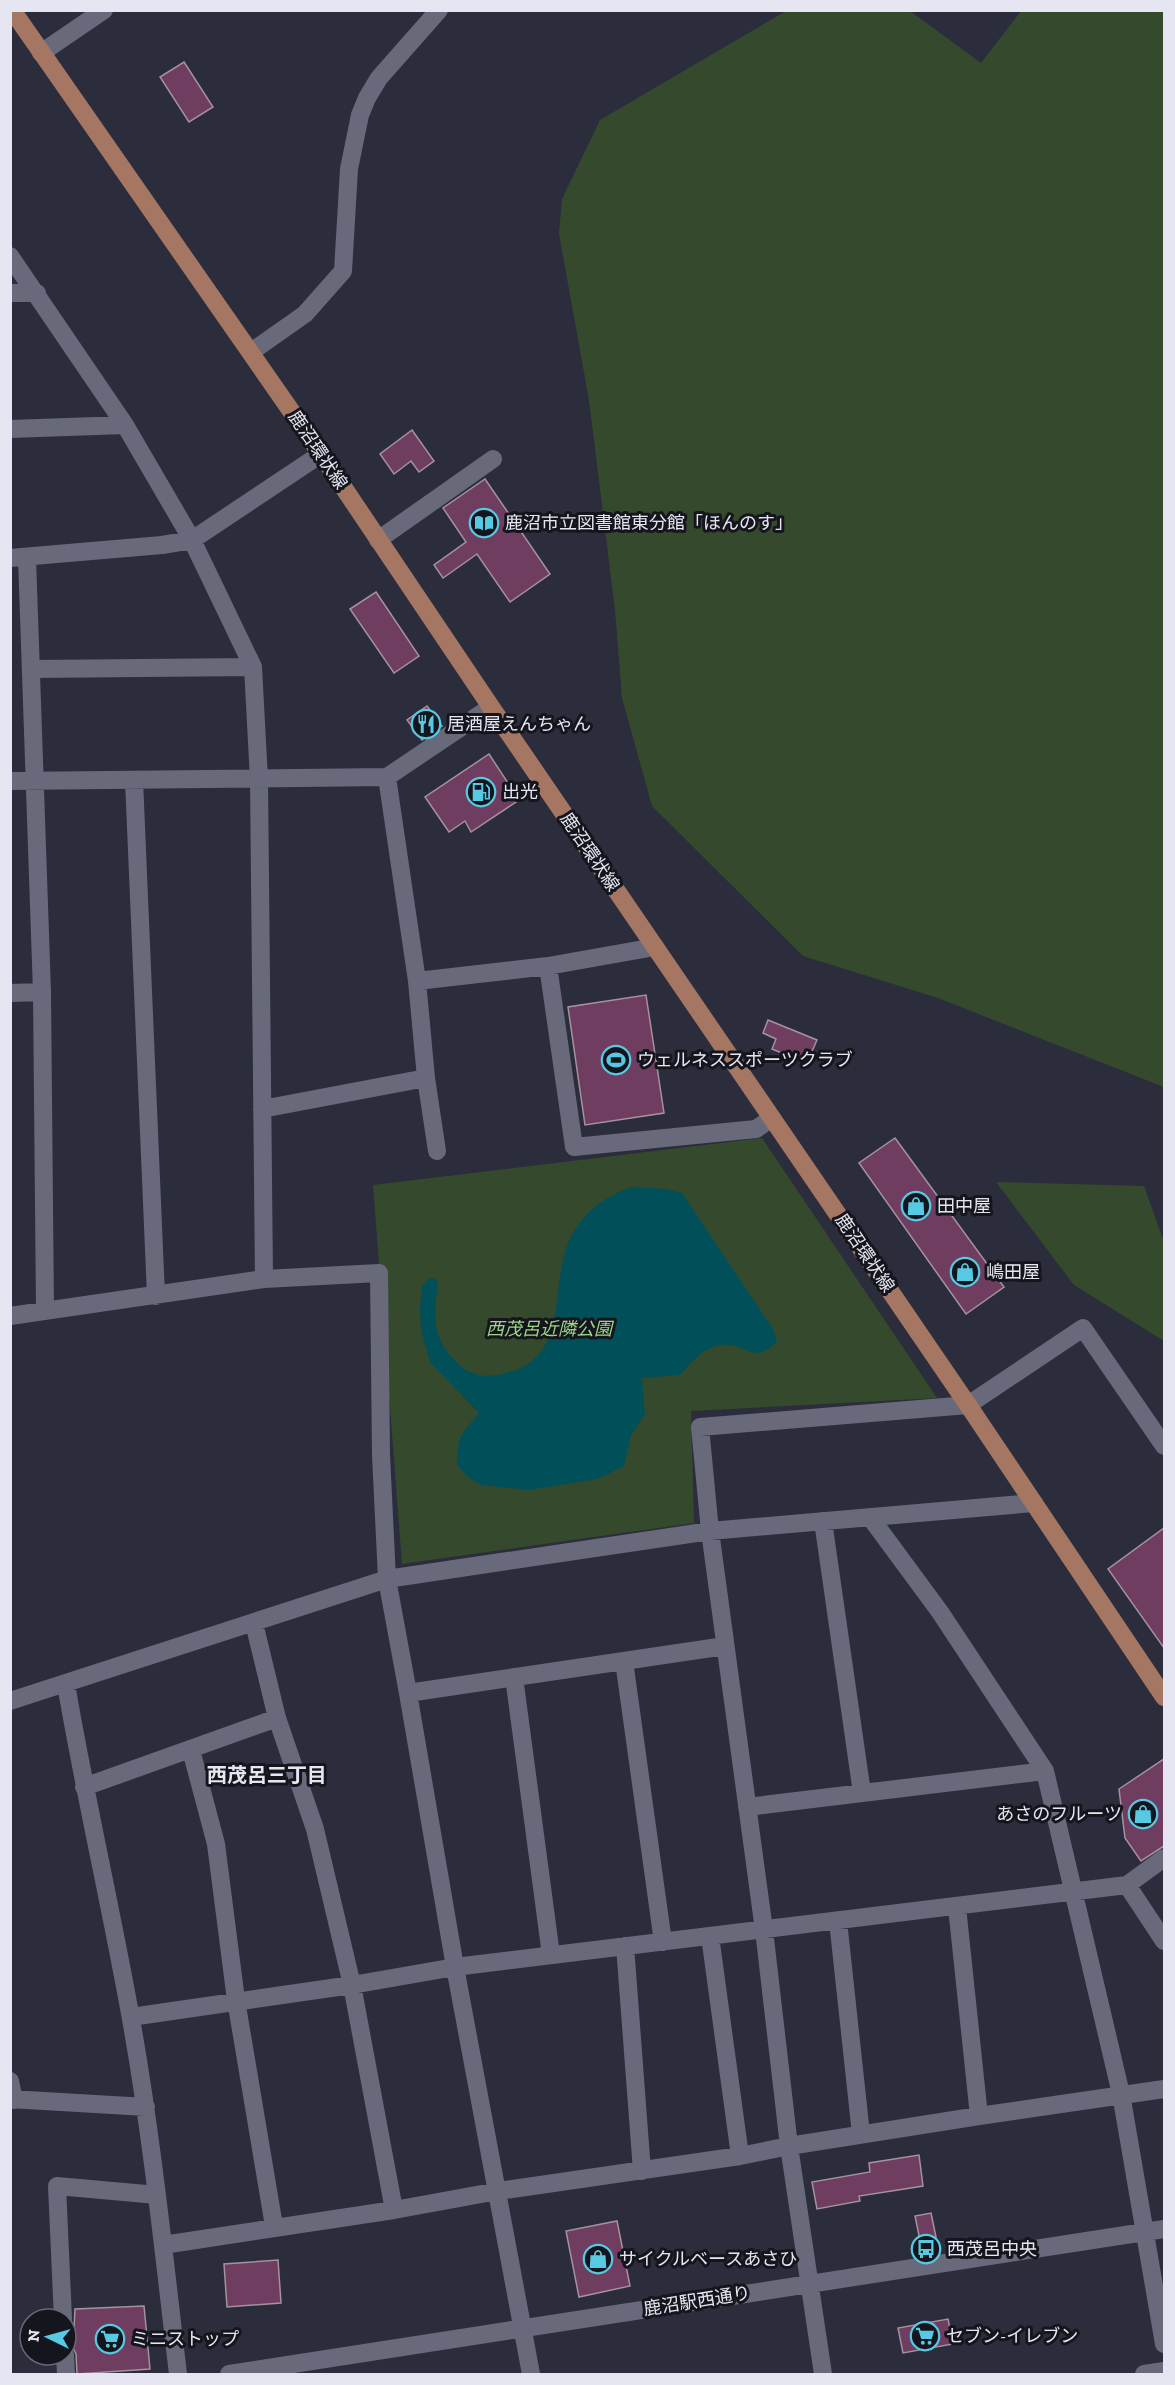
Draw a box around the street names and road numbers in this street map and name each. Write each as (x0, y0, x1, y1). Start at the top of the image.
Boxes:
street label: 鹿沼環状線 (284, 407, 352, 493)
street label: 鹿沼環状線 (556, 809, 624, 895)
street label: 鹿沼環状線 (831, 1210, 899, 1296)
street label: 鹿沼駅西通り (642, 2282, 752, 2320)

